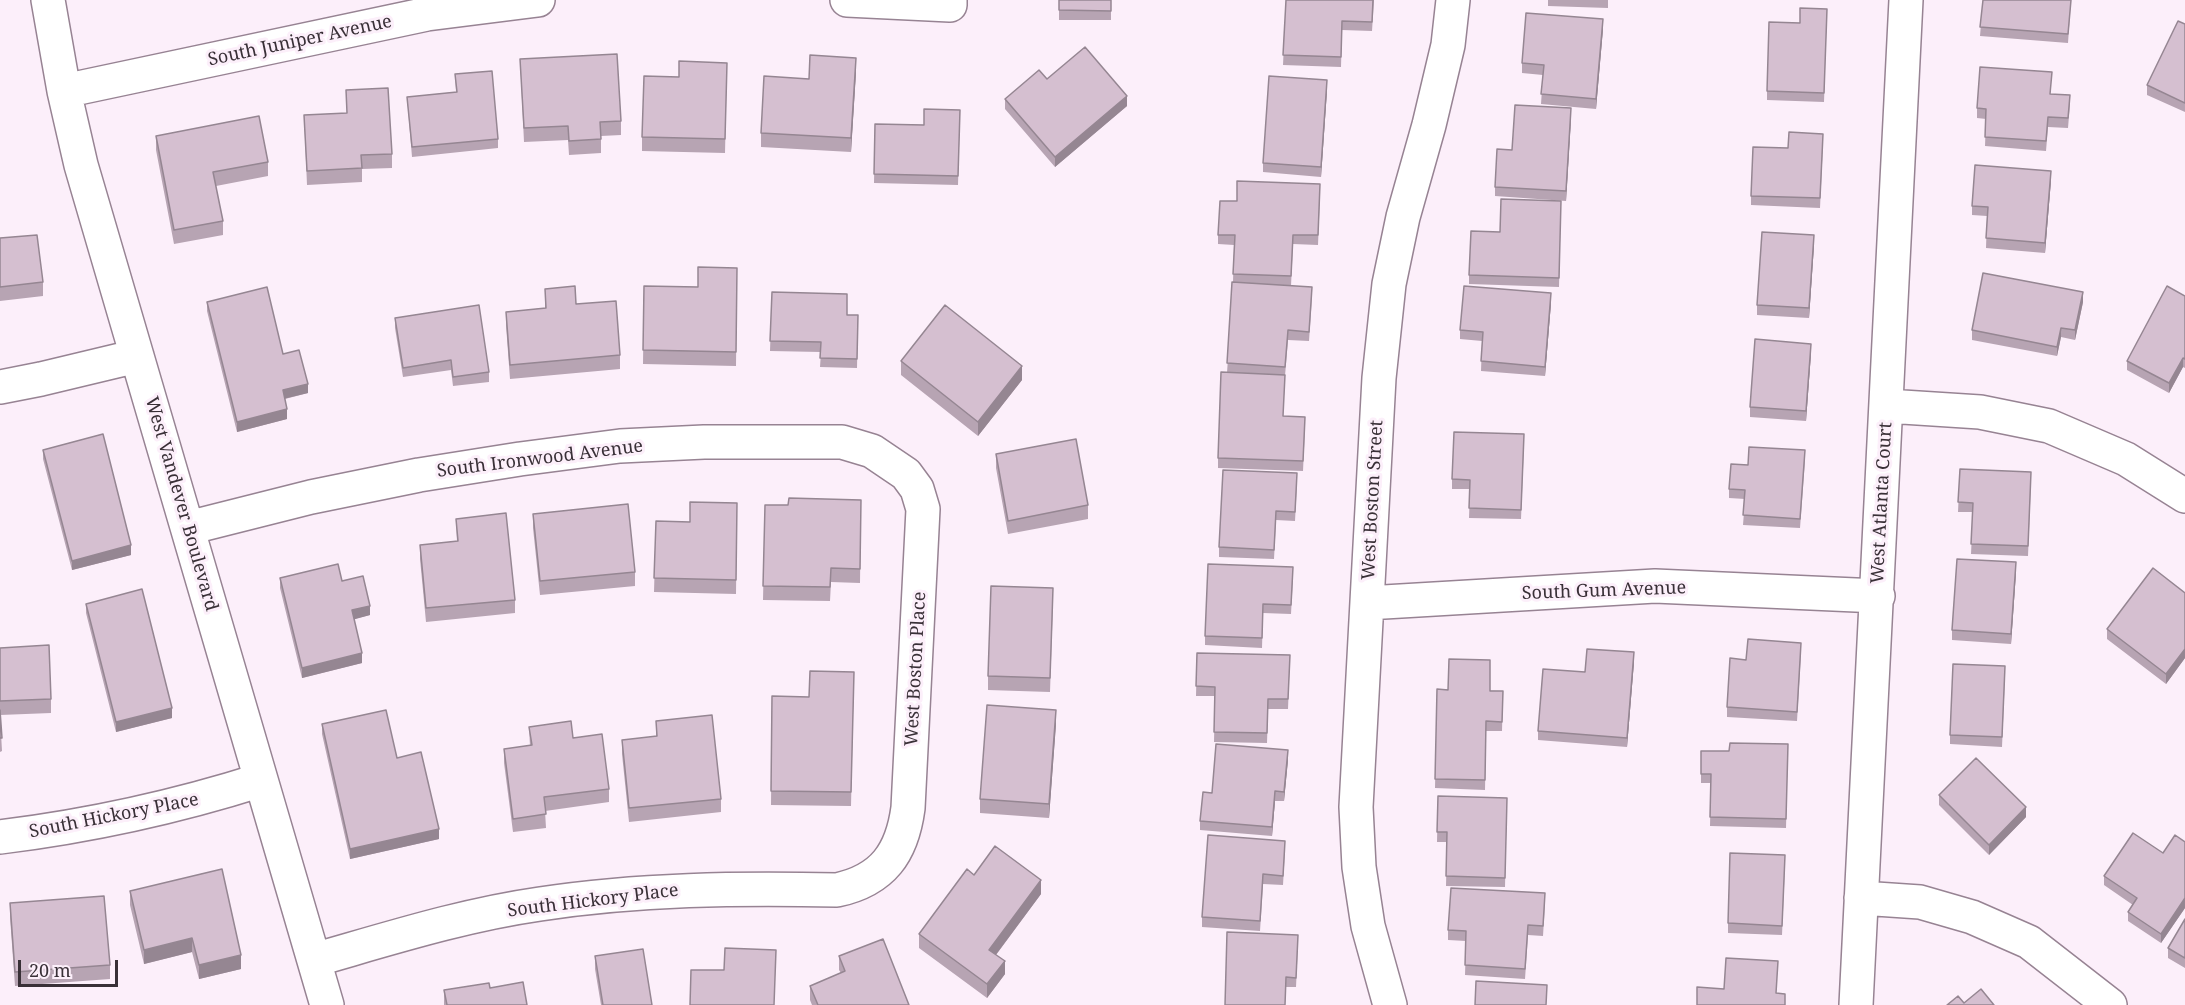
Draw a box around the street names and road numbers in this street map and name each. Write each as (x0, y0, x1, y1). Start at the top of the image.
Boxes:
street label: South Juniper Avenue (206, 11, 394, 71)
street label: West Vandever Boulevard (140, 394, 222, 614)
street label: West Boston Street (1358, 420, 1388, 580)
street label: West Atlanta Court (1867, 422, 1897, 584)
street label: South Ironwood Avenue (436, 436, 644, 482)
street label: South Gum Avenue (1521, 577, 1687, 605)
street label: West Boston Place (901, 591, 931, 747)
street label: South Hickory Place (28, 789, 200, 843)
street label: South Hickory Place (506, 880, 680, 922)

